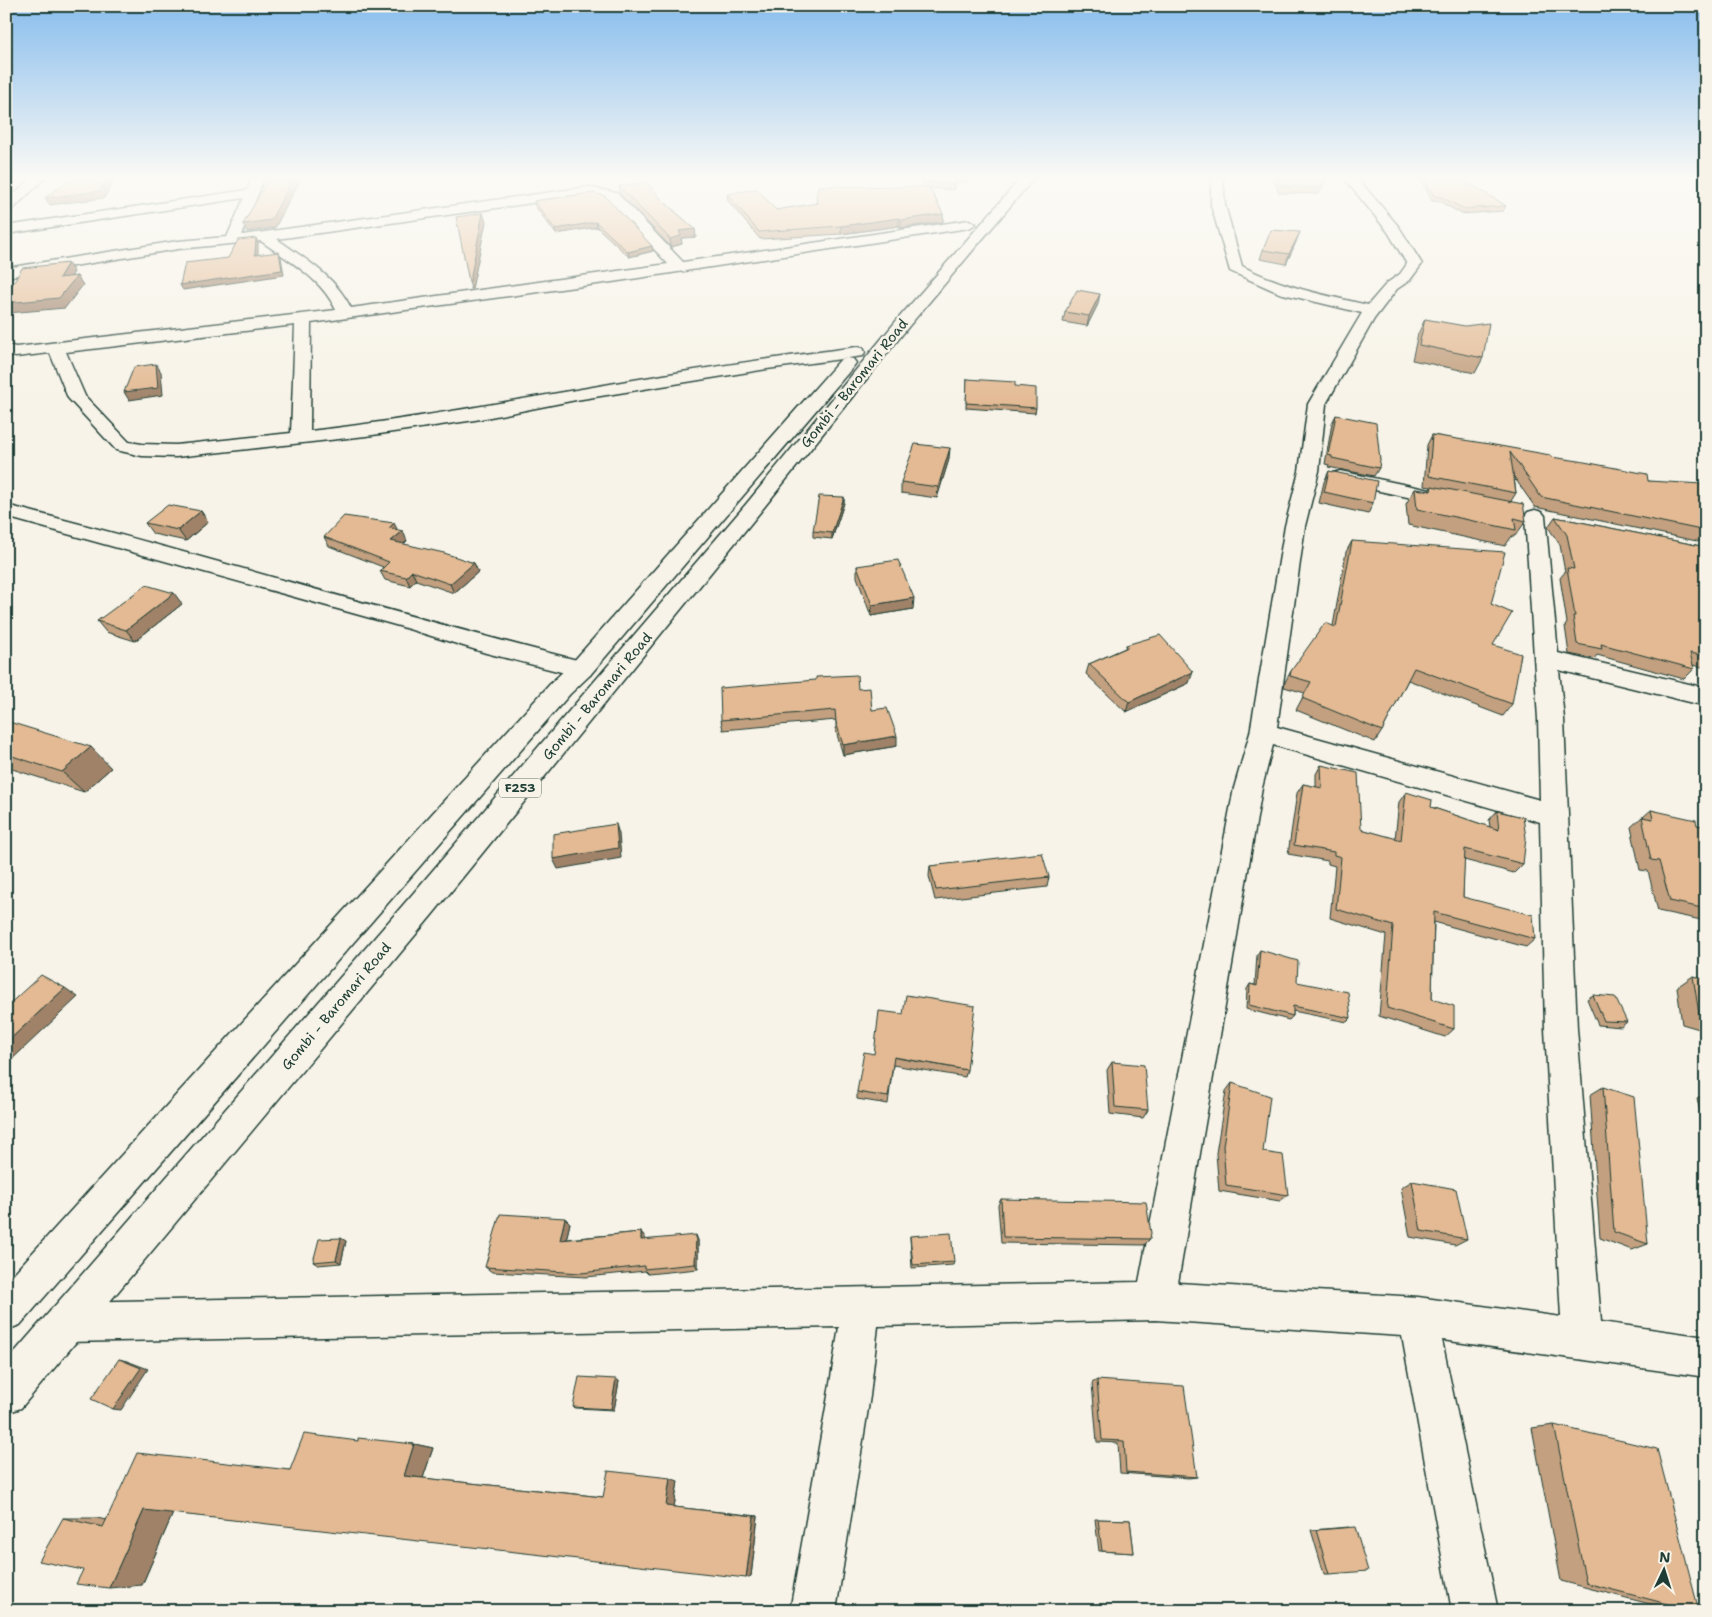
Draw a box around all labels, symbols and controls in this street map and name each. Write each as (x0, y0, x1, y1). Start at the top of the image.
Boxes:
street label: Gombi - Baromari Road (796, 315, 912, 451)
street label: Gombi - Baromari Road (538, 628, 656, 763)
road number: F253 (499, 778, 541, 798)
street label: Gombi - Baromari Road (277, 938, 395, 1073)
north arrow (1640, 1544, 1690, 1594)
text: N (1659, 1548, 1671, 1566)

